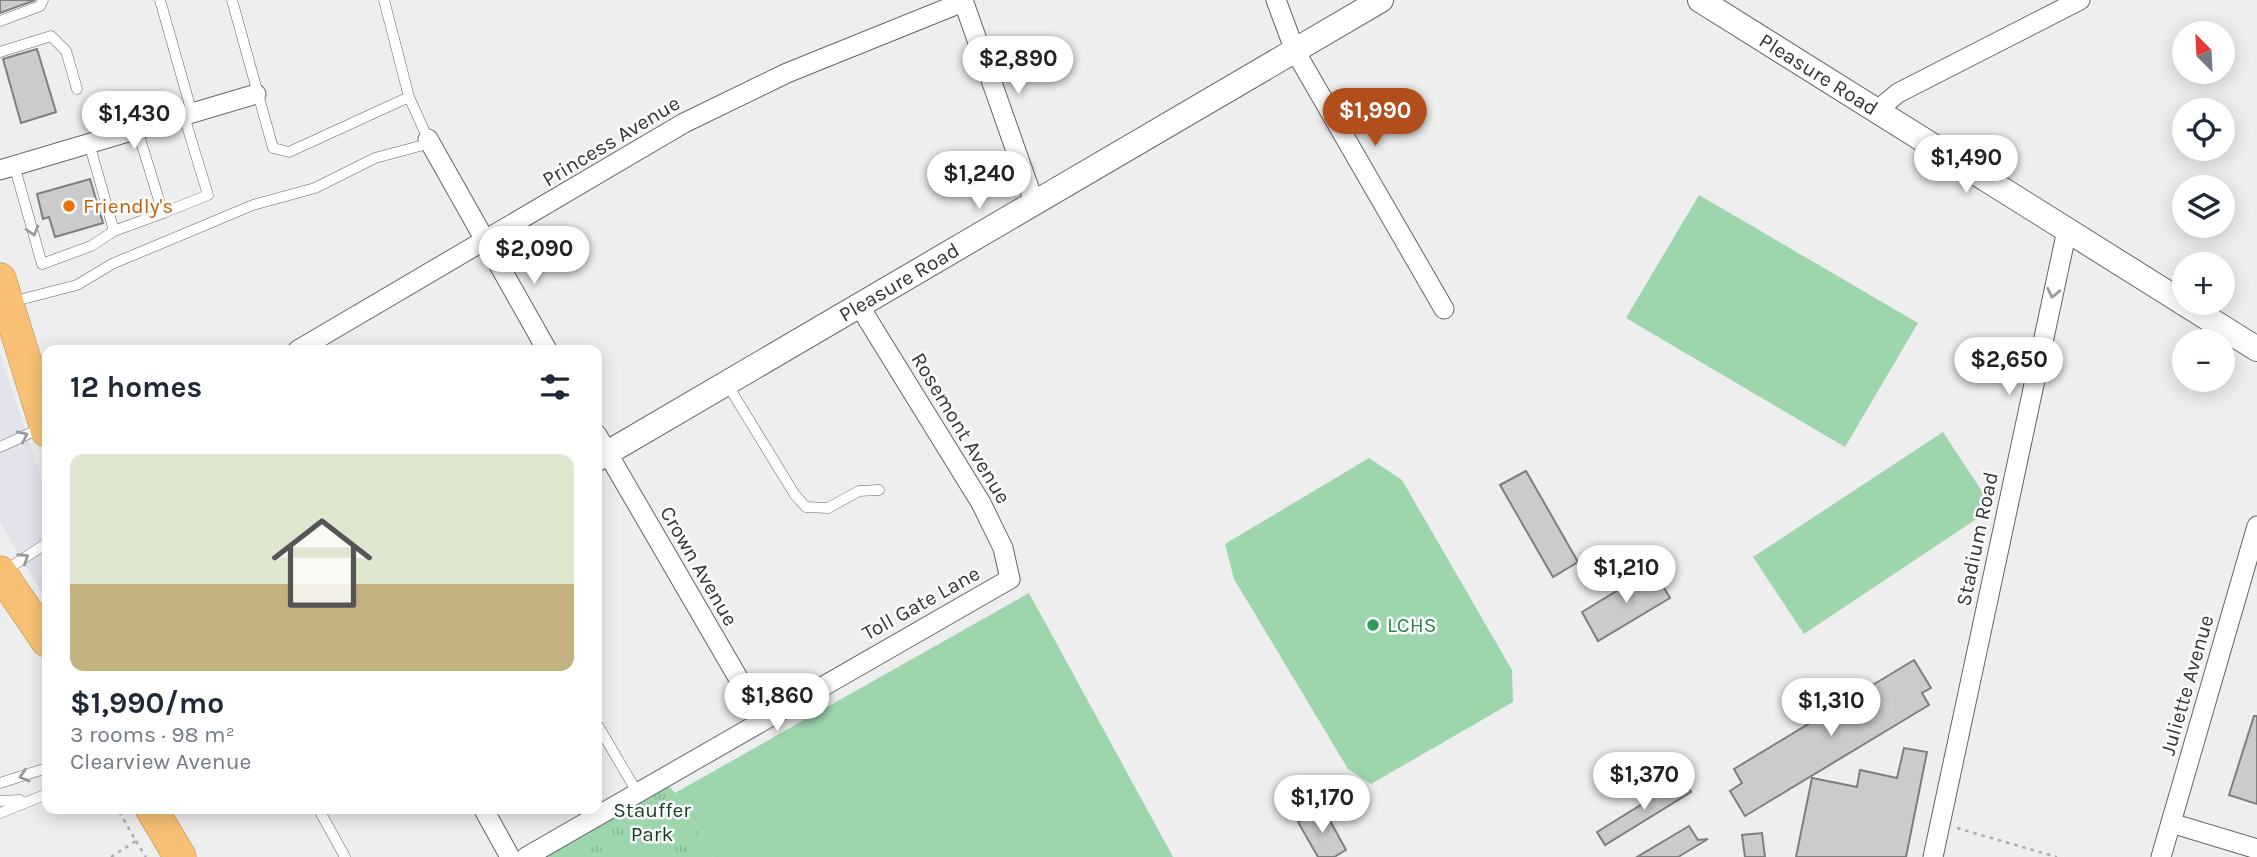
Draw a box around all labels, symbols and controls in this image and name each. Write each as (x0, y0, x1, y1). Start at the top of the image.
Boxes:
north arrow (2172, 21, 2235, 84)
map controls (2172, 21, 2235, 392)
street label: Pleasure Road (1755, 28, 1882, 120)
pin: $2,890 (961, 36, 1075, 96)
text: $2,890 (978, 45, 1058, 72)
pin: $1,990 (1318, 88, 1432, 148)
street label: Princess Avenue (538, 91, 684, 191)
pin: $1,430 (77, 92, 191, 151)
text: $1,990 (1339, 97, 1411, 124)
button: locate (2172, 98, 2235, 161)
text: $1,430 (98, 100, 170, 127)
pin: $1,490 (1909, 136, 2023, 195)
text: $1,490 (1930, 144, 2002, 171)
pin: $1,240 (922, 152, 1036, 211)
text: $1,240 (943, 160, 1015, 187)
button: layers (2172, 175, 2235, 238)
place label: Friendly's (83, 194, 173, 218)
marker: Friendly's (61, 198, 77, 214)
one-way arrow (25, 225, 39, 237)
pin: $2,090 (477, 226, 591, 286)
text: $2,090 (495, 235, 573, 262)
street label: Pleasure Road (835, 238, 964, 327)
button: + (2172, 252, 2235, 315)
one-way arrow (2046, 287, 2061, 299)
button: − (2172, 329, 2235, 392)
pin: $2,650 (1952, 338, 2066, 397)
text: $2,650 (1970, 346, 2048, 373)
street label: Rosemont Avenue (906, 348, 1016, 508)
icon: filters (536, 368, 574, 406)
text: 12 homes (70, 369, 202, 405)
one-way arrow (16, 430, 28, 444)
street label: Stadium Road (1951, 470, 2003, 608)
icon: home (259, 500, 385, 626)
street label: Crown Avenue (655, 502, 743, 630)
pin: $1,210 (1569, 546, 1683, 605)
one-way arrow (16, 554, 29, 566)
text: $1,210 (1593, 554, 1659, 581)
street label: Toll Gate Lane (858, 561, 984, 645)
street label: Juliette Avenue (2156, 612, 2218, 758)
place label: LCHS (1387, 613, 1436, 637)
marker: LCHS (1365, 617, 1381, 633)
pin: $1,860 (720, 674, 834, 733)
pin: $1,310 (1774, 678, 1888, 738)
text: $1,860 (740, 682, 814, 709)
text: $1,990/mo (70, 685, 224, 721)
text: $1,310 (1798, 687, 1864, 714)
text: 3 rooms · 98 m² (70, 721, 235, 748)
text: Clearview Avenue (70, 748, 251, 775)
pin: $1,370 (1587, 752, 1701, 812)
text: $1,370 (1609, 761, 1679, 788)
one-way arrow (18, 768, 30, 783)
pin: $1,170 (1265, 776, 1379, 835)
text: $1,170 (1290, 784, 1354, 811)
park label: Stauffer Park (613, 798, 691, 846)

